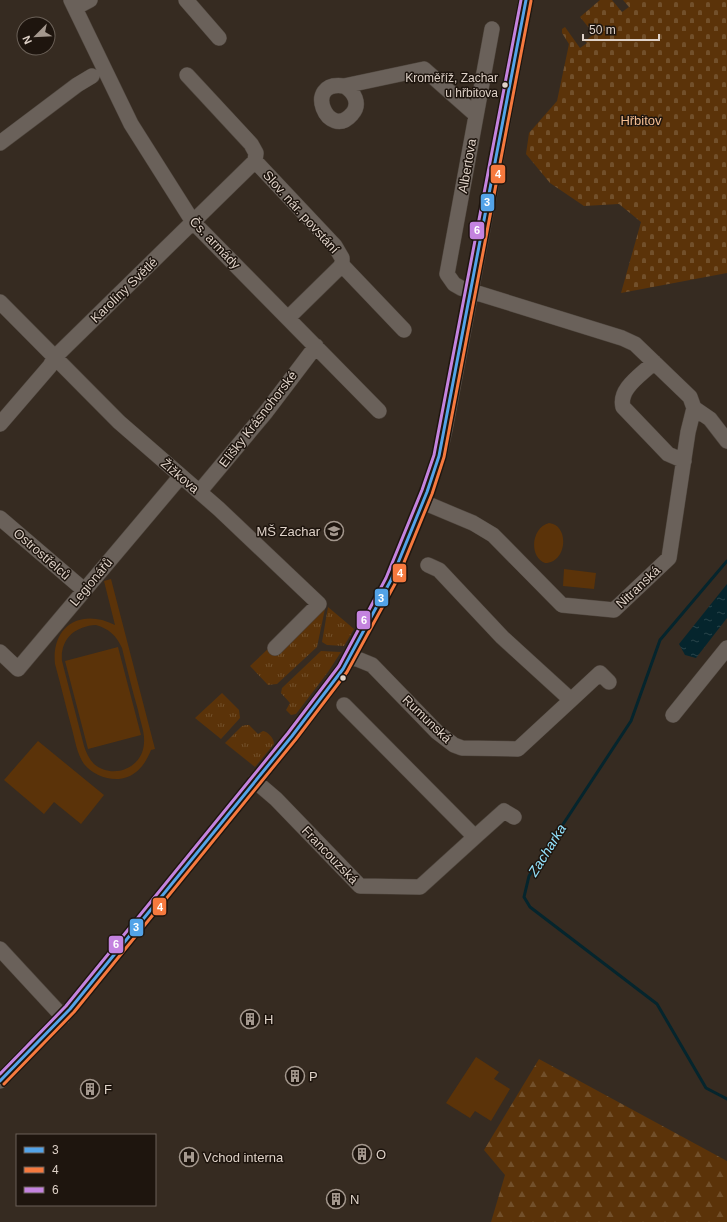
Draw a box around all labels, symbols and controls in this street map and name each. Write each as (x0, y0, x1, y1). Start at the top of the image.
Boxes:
north arrow (16, 16, 56, 56)
scale bar (583, 16, 659, 42)
text: 50 m (589, 23, 616, 37)
text: N (20, 34, 34, 46)
place label: Kroměříž, Zachar u hřbitova (405, 71, 498, 100)
marker: Kroměříž, Zachar u hřbitova (500, 80, 510, 90)
park label: Hřbitov (620, 113, 662, 128)
street label: Albertova (455, 137, 479, 194)
line badge: 4 (490, 164, 506, 184)
street label: Slov. nár. povstání (260, 168, 342, 257)
text: 4 (495, 168, 502, 180)
line badge: 3 (480, 193, 495, 212)
text: 3 (484, 196, 490, 208)
street label: Čs. armády (187, 214, 244, 272)
line badge: 6 (469, 221, 485, 240)
text: 6 (474, 224, 480, 236)
street label: Karolíny Světlé (87, 254, 161, 326)
street label: Elišky Krásnohorské (216, 368, 300, 470)
street label: Žižkova (158, 456, 203, 497)
school or university icon: MŠ Zachar (323, 520, 345, 542)
place label: MŠ Zachar (256, 524, 321, 539)
street label: Ostrostřelců (11, 525, 73, 583)
street label: Legionářů (67, 555, 115, 609)
street label: Nitranská (613, 562, 664, 611)
line badge: 4 (392, 563, 407, 583)
text: 4 (397, 567, 404, 579)
line badge: 3 (374, 588, 389, 607)
text: 3 (378, 592, 384, 604)
line badge: 6 (356, 610, 371, 630)
text: 6 (361, 614, 367, 626)
unlabelled marker (338, 673, 348, 683)
street label: Rumunská (399, 692, 455, 747)
water label: Zacharka (524, 821, 569, 880)
street label: Francouzská (299, 823, 362, 888)
line badge: 4 (152, 897, 167, 916)
text: 4 (157, 901, 164, 913)
line badge: 3 (129, 918, 144, 937)
text: 3 (133, 921, 139, 933)
line badge: 6 (108, 935, 124, 954)
text: 6 (113, 938, 119, 950)
building icon: H (239, 1008, 261, 1030)
place label: H (264, 1012, 273, 1027)
building icon: P (284, 1065, 306, 1087)
place label: P (309, 1069, 318, 1084)
building icon: F (79, 1078, 101, 1100)
place label: F (104, 1082, 112, 1097)
legend (16, 1134, 156, 1206)
text: 3 (52, 1143, 59, 1157)
building icon: O (351, 1143, 373, 1165)
hospital icon: Vchod interna (178, 1146, 200, 1168)
place label: O (376, 1147, 386, 1162)
place label: Vchod interna (203, 1150, 284, 1165)
text: 4 (52, 1163, 59, 1177)
text: 6 (52, 1183, 59, 1197)
building icon: N (325, 1188, 347, 1210)
place label: N (350, 1192, 359, 1207)

